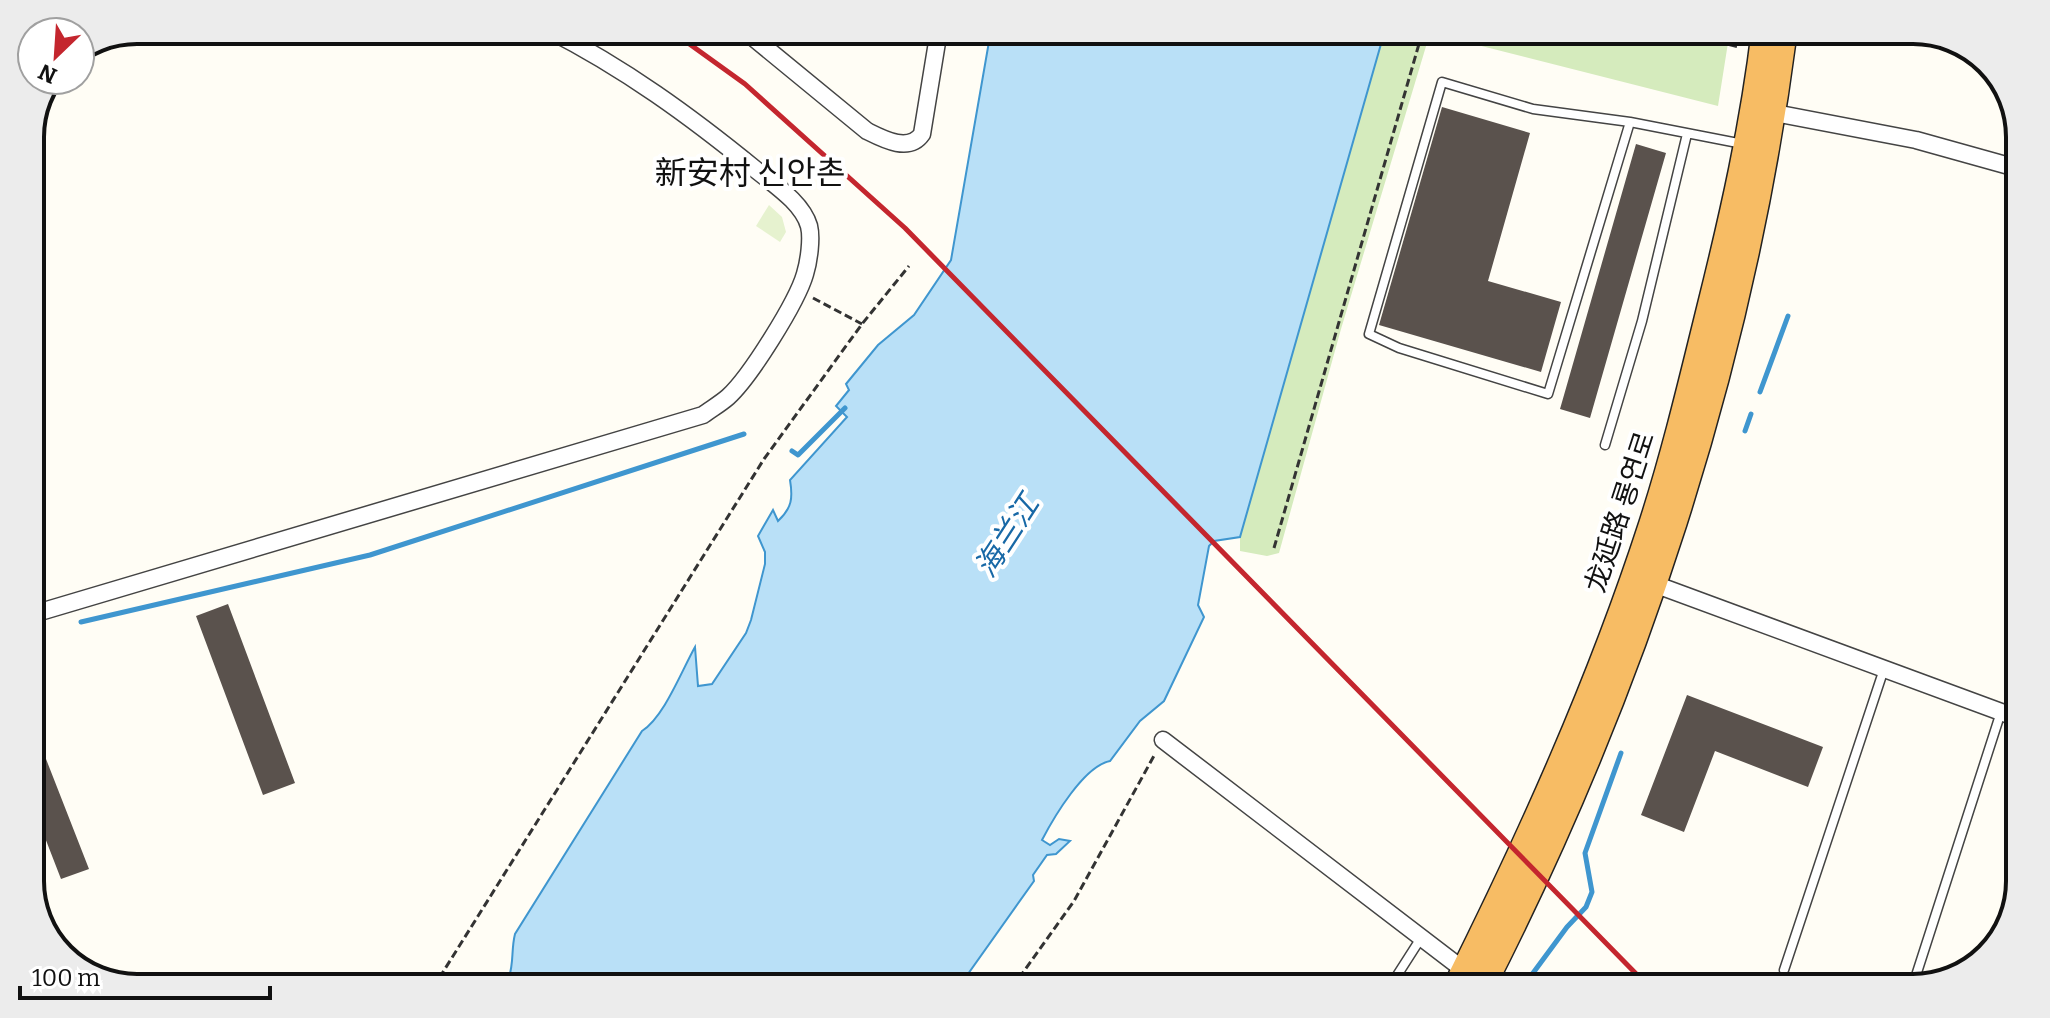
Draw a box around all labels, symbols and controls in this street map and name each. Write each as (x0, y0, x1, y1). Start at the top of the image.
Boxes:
north arrow (16, 16, 96, 96)
text: N (34, 58, 61, 89)
district label: 新安村 신안촌 (655, 154, 845, 192)
street label: 龙延路 룡연로 (1579, 428, 1661, 596)
water label: 海兰江 (967, 486, 1048, 584)
scale bar (20, 950, 270, 1000)
text: 100 m (32, 964, 100, 992)

